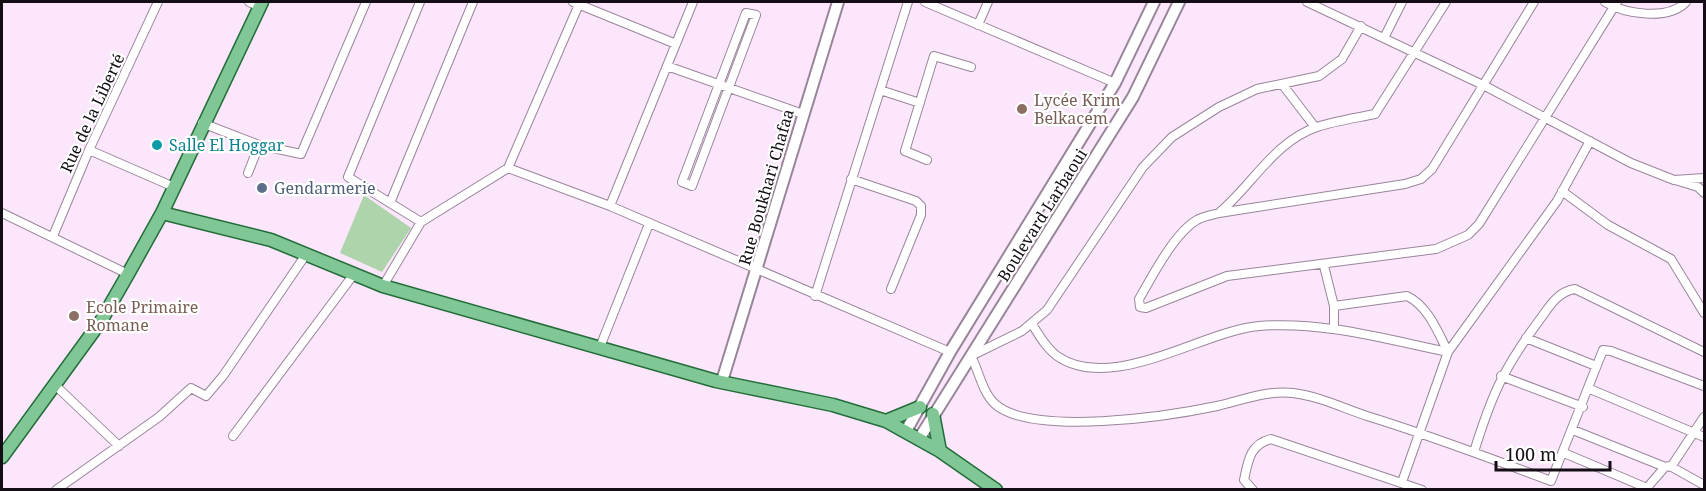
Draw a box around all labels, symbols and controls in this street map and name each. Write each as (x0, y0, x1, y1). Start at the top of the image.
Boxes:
street label: Rue de la Liberté (55, 50, 129, 176)
place label: Lycée Krim Belkacem (1034, 89, 1121, 129)
marker: Lycée Krim Belkacem (1015, 102, 1029, 116)
street label: Rue Boukhari Chafaa (733, 106, 799, 268)
place label: Salle El Hoggar (169, 134, 285, 156)
marker: Salle El Hoggar (150, 138, 164, 152)
street label: Boulevard Larbaoui (992, 144, 1092, 286)
place label: Gendarmerie (274, 177, 376, 199)
marker: Gendarmerie (255, 181, 269, 195)
place label: Ecole Primaire Romane (86, 296, 198, 336)
marker: Ecole Primaire Romane (67, 309, 81, 323)
scale bar (1496, 434, 1610, 472)
text: 100 m (1505, 442, 1557, 466)

